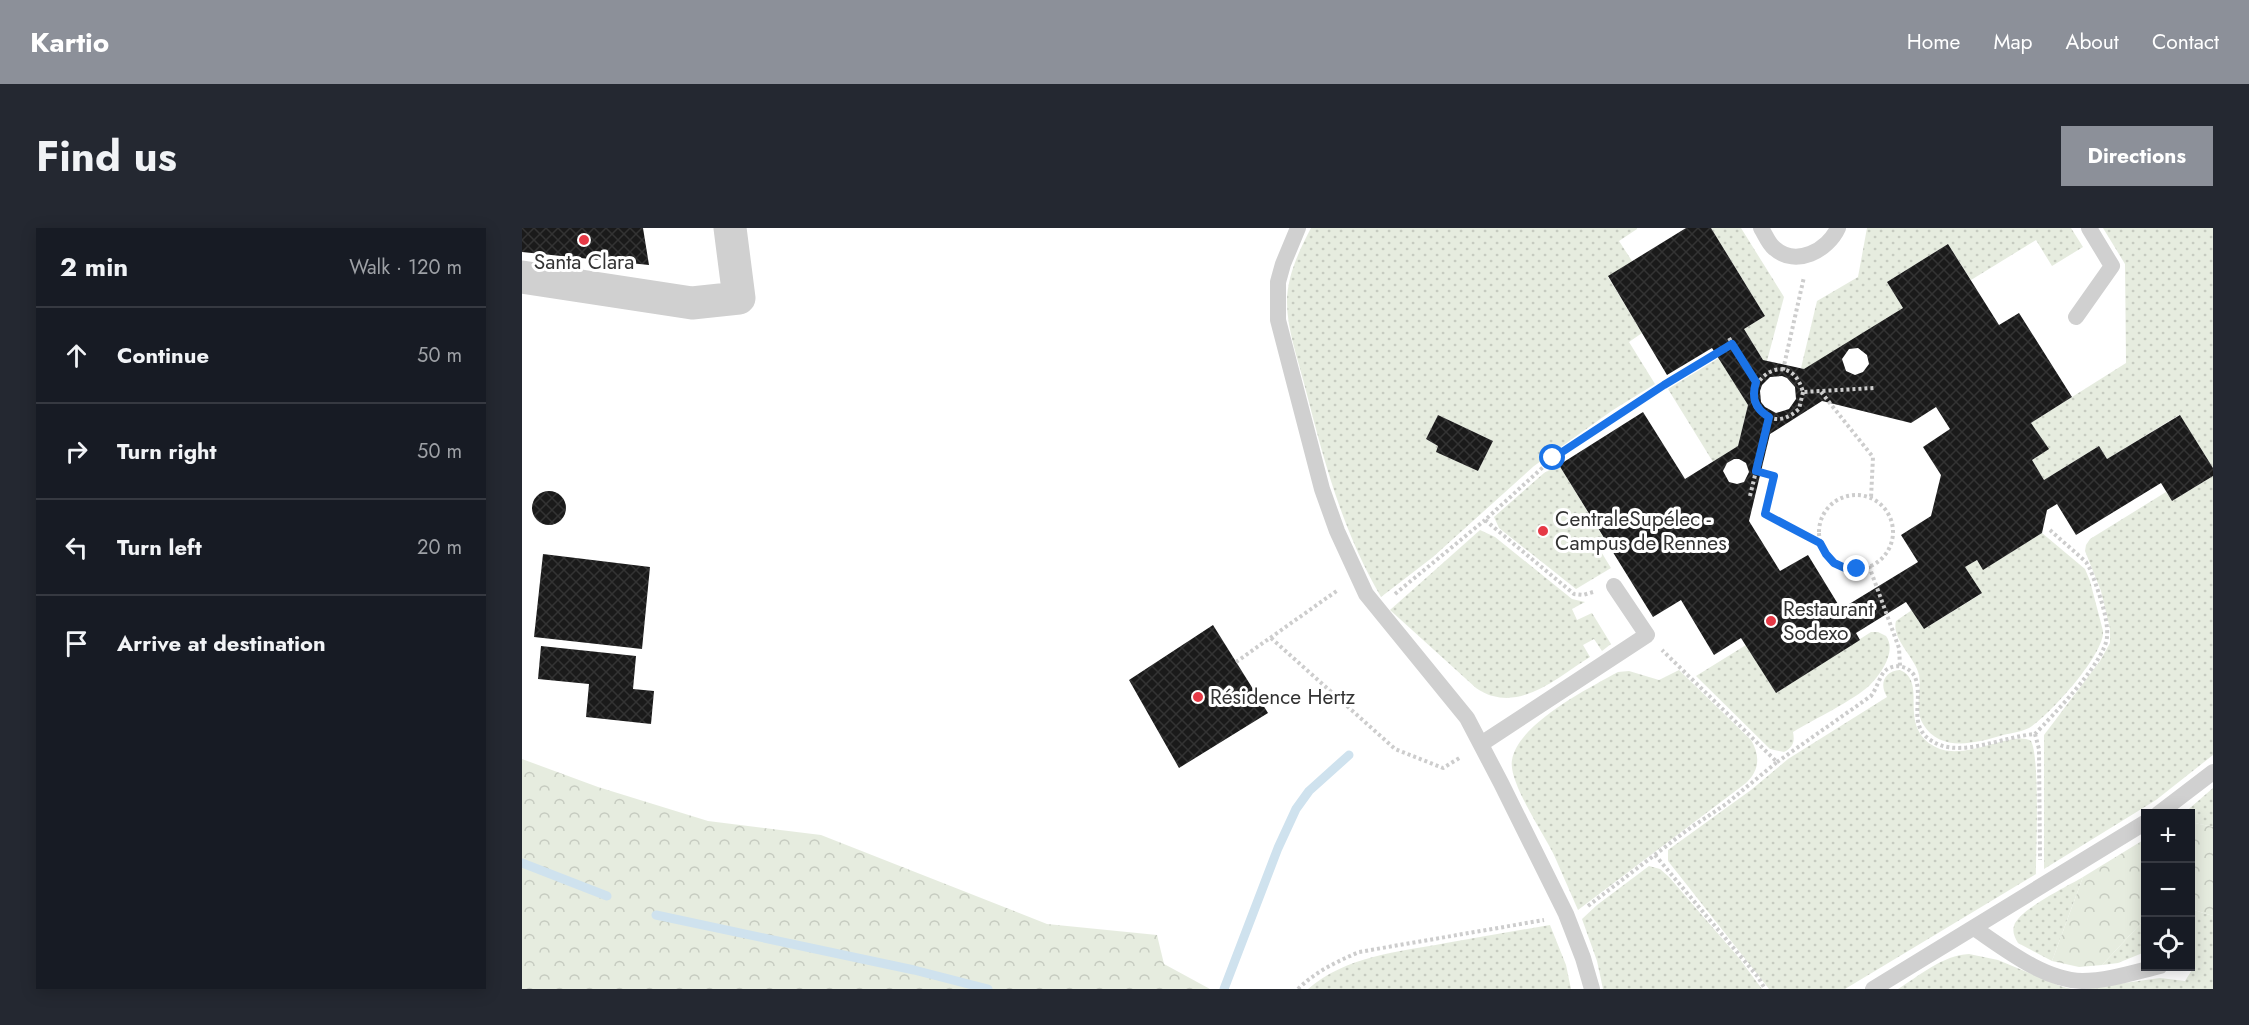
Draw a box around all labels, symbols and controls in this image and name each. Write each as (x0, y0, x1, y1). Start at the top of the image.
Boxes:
text: Kartio (30, 22, 109, 63)
text: Home (1907, 27, 1960, 57)
text: Map (1993, 27, 2033, 57)
text: About (2066, 27, 2119, 57)
text: Contact (2152, 27, 2219, 57)
text: Find us (36, 126, 177, 187)
button: Directions (2061, 126, 2213, 186)
marker: Santa Clara (577, 233, 591, 247)
place label: Santa Clara (534, 247, 634, 277)
text: 2 min (60, 248, 128, 286)
text: Walk · 120 m (349, 253, 462, 282)
icon: ahead (60, 339, 93, 372)
text: Continue (117, 339, 209, 371)
text: 50 m (417, 341, 462, 370)
icon: right (60, 435, 93, 468)
text: Turn right (117, 435, 217, 467)
text: 50 m (417, 437, 462, 466)
route start (1539, 444, 1565, 470)
place label: CentraleSupélec - Campus de Rennes (1555, 504, 1727, 558)
marker: CentraleSupélec - Campus de Rennes (1536, 524, 1550, 538)
icon: left (60, 531, 93, 564)
text: Turn left (117, 531, 202, 563)
text: 20 m (417, 533, 462, 562)
route end (1843, 555, 1869, 581)
place label: Restaurant Sodexo (1783, 594, 1874, 648)
marker: Restaurant Sodexo (1764, 614, 1778, 628)
icon: arrive (60, 627, 93, 660)
text: Arrive at destination (117, 627, 326, 659)
place label: Résidence Hertz (1210, 682, 1356, 712)
marker: Résidence Hertz (1191, 690, 1205, 704)
map controls (2141, 809, 2195, 971)
button: + (2141, 809, 2195, 863)
button: − (2141, 863, 2195, 917)
button: locate (2141, 917, 2195, 971)

